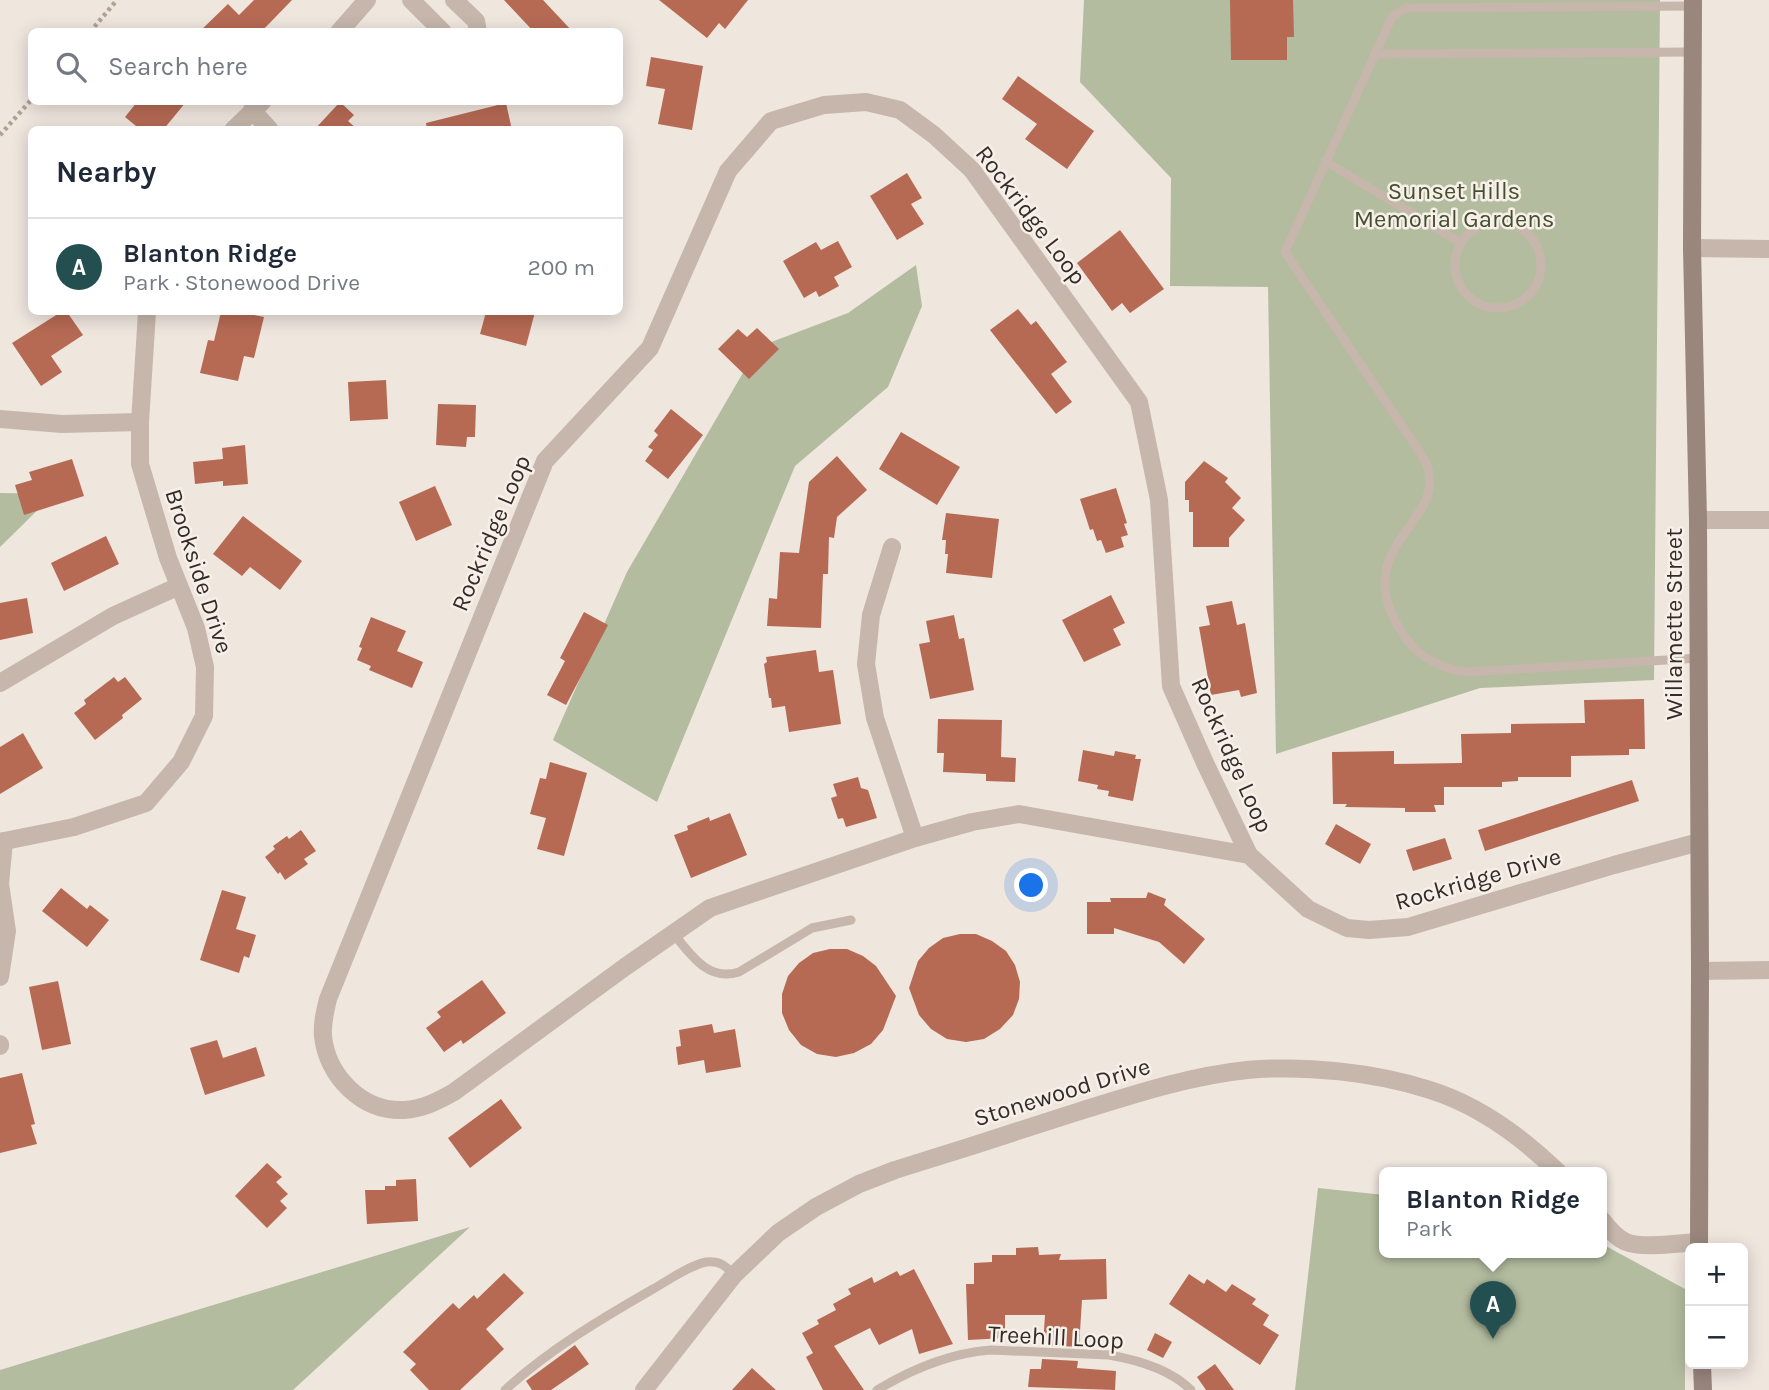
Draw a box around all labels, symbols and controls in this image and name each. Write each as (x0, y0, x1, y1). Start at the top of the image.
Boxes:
search box (28, 28, 623, 105)
icon: search (52, 48, 90, 86)
text: Search here (108, 51, 248, 82)
street label: Rockridge Loop (970, 140, 1092, 290)
text: Nearby (56, 154, 156, 190)
park label: Sunset Hills Memorial Gardens (1354, 177, 1554, 233)
text: Blanton Ridge (123, 238, 297, 269)
text: A (72, 254, 86, 281)
text: 200 m (527, 254, 595, 281)
text: Park · Stonewood Drive (123, 269, 360, 296)
street label: Rockridge Loop (446, 451, 536, 615)
street label: Brookside Drive (159, 485, 239, 657)
street label: Willamette Street (1660, 528, 1688, 720)
street label: Rockridge Loop (1185, 673, 1279, 837)
street label: Rockridge Drive (1392, 842, 1564, 916)
your location (1014, 868, 1048, 902)
street label: Stonewood Drive (970, 1052, 1154, 1132)
popup (1379, 1167, 1607, 1258)
text: Blanton Ridge (1406, 1184, 1580, 1215)
text: Park (1406, 1215, 1453, 1242)
map controls (1685, 1243, 1748, 1369)
button: + (1685, 1243, 1748, 1306)
pin: A (1470, 1281, 1516, 1339)
button: − (1685, 1306, 1748, 1369)
street label: Treehill Loop (987, 1319, 1125, 1355)

